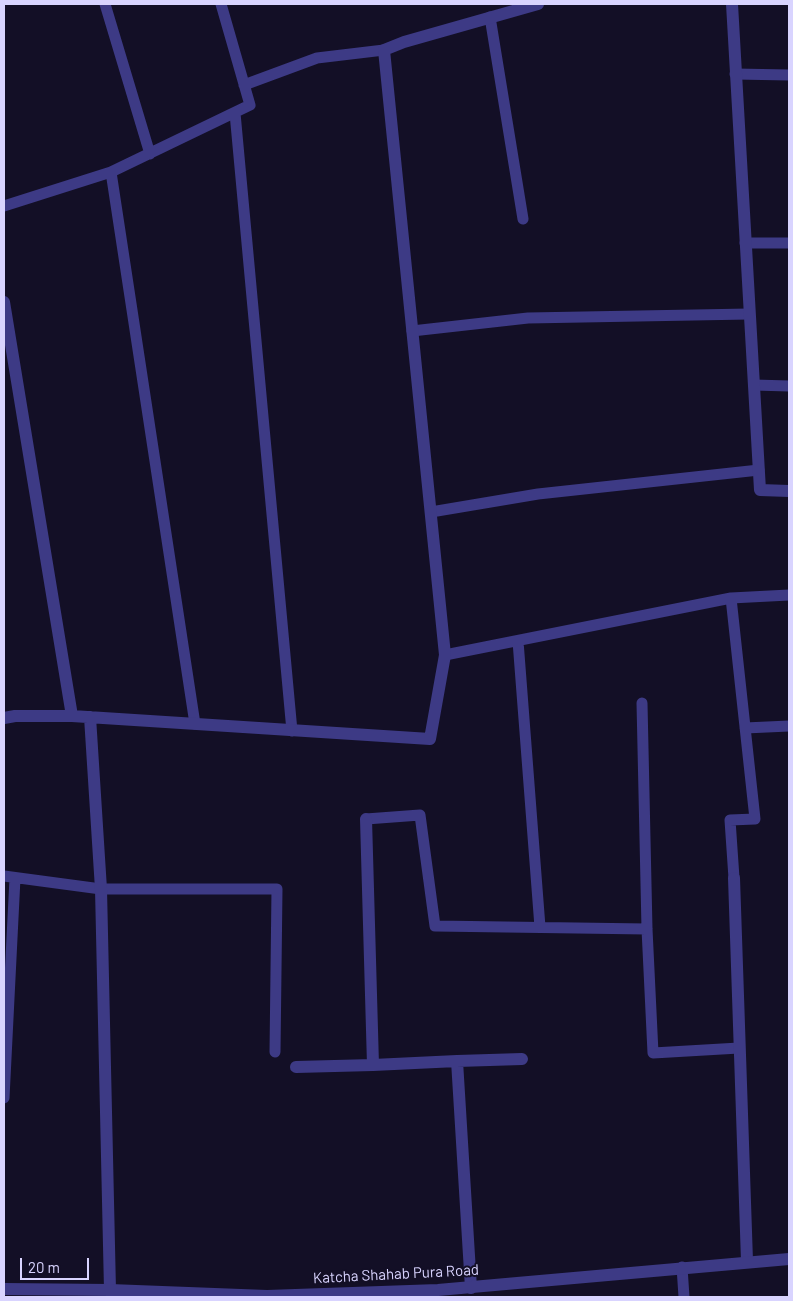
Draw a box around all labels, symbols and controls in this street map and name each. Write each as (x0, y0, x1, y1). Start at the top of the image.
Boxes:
scale bar (22, 1248, 91, 1280)
text: 20 m (28, 1258, 60, 1276)
street label: Katcha Shahab Pura Road (313, 1261, 479, 1287)

